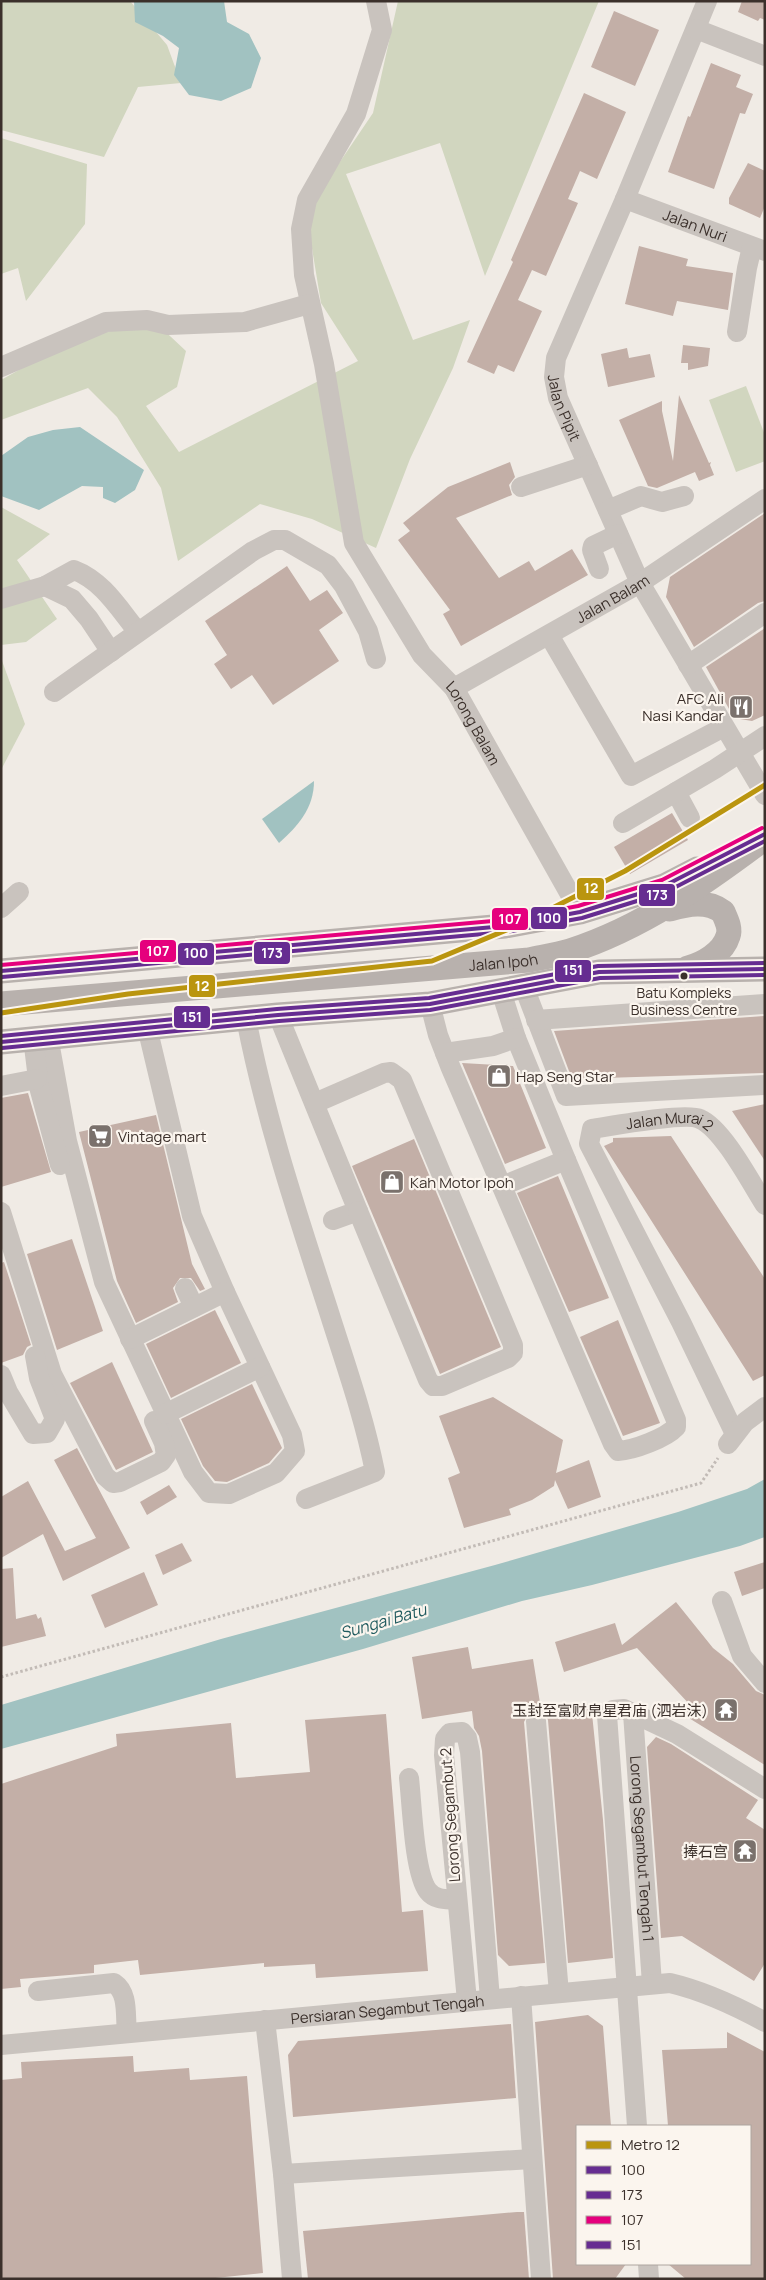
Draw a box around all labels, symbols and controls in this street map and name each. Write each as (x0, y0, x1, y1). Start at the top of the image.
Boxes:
street label: Jalan Nuri (660, 204, 730, 247)
street label: Jalan Pipit (543, 372, 586, 444)
street label: Jalan Balam (572, 569, 653, 628)
street label: Lorong Balam (442, 676, 506, 769)
place label: AFC Ali Nasi Kandar (642, 688, 725, 726)
restaurant icon: AFC Ali Nasi Kandar (728, 694, 754, 720)
line badge: 12 (576, 877, 605, 901)
text: 12 (584, 878, 598, 897)
line badge: 173 (638, 883, 676, 907)
text: 173 (646, 885, 668, 904)
line badge: 100 (530, 906, 568, 930)
line badge: 107 (491, 907, 529, 931)
text: 100 (537, 908, 561, 927)
text: 107 (499, 909, 521, 928)
line badge: 107 (139, 939, 177, 963)
text: 107 (147, 941, 169, 960)
line badge: 173 (253, 941, 291, 965)
line badge: 100 (177, 942, 215, 966)
text: 100 (184, 943, 208, 962)
text: 173 (261, 943, 283, 962)
street label: Jalan Ipoh (468, 948, 540, 975)
line badge: 151 (554, 959, 592, 983)
text: 151 (563, 960, 583, 979)
marker: Batu Kompleks Business Centre (679, 971, 689, 981)
line badge: 12 (188, 974, 216, 998)
text: 12 (195, 976, 209, 995)
place label: Batu Kompleks Business Centre (631, 983, 737, 1019)
line badge: 151 (173, 1005, 211, 1029)
text: 151 (182, 1007, 202, 1026)
shop icon: Hap Seng Star (486, 1063, 512, 1089)
place label: Hap Seng Star (516, 1066, 615, 1087)
street label: Jalan Murai 2 (624, 1106, 719, 1135)
supermarket icon: Vintage mart (87, 1123, 113, 1149)
place label: Vintage mart (118, 1126, 207, 1147)
shop icon: Kah Motor Ipoh (379, 1169, 405, 1195)
place label: Kah Motor Ipoh (410, 1172, 514, 1193)
water label: Sungai Batu (337, 1598, 430, 1644)
temple icon: 玉封至富财帛星君庙 (泗岩沫) (713, 1697, 739, 1723)
place label: 玉封至富财帛星君庙 (泗岩沫) (512, 1700, 708, 1721)
street label: Lorong Segambut 2 (435, 1747, 465, 1883)
street label: Lorong Segambut Tengah 1 (626, 1755, 660, 1942)
temple icon: 捧石宫 (732, 1838, 758, 1864)
place label: 捧石宫 (683, 1841, 728, 1862)
street label: Persiaran Segambut Tengah (290, 1990, 485, 2029)
legend (576, 2125, 751, 2265)
text: Metro 12 (621, 2134, 680, 2155)
text: 100 (621, 2159, 645, 2180)
text: 173 (621, 2184, 643, 2205)
text: 107 (621, 2209, 644, 2230)
text: 151 (621, 2234, 641, 2255)

